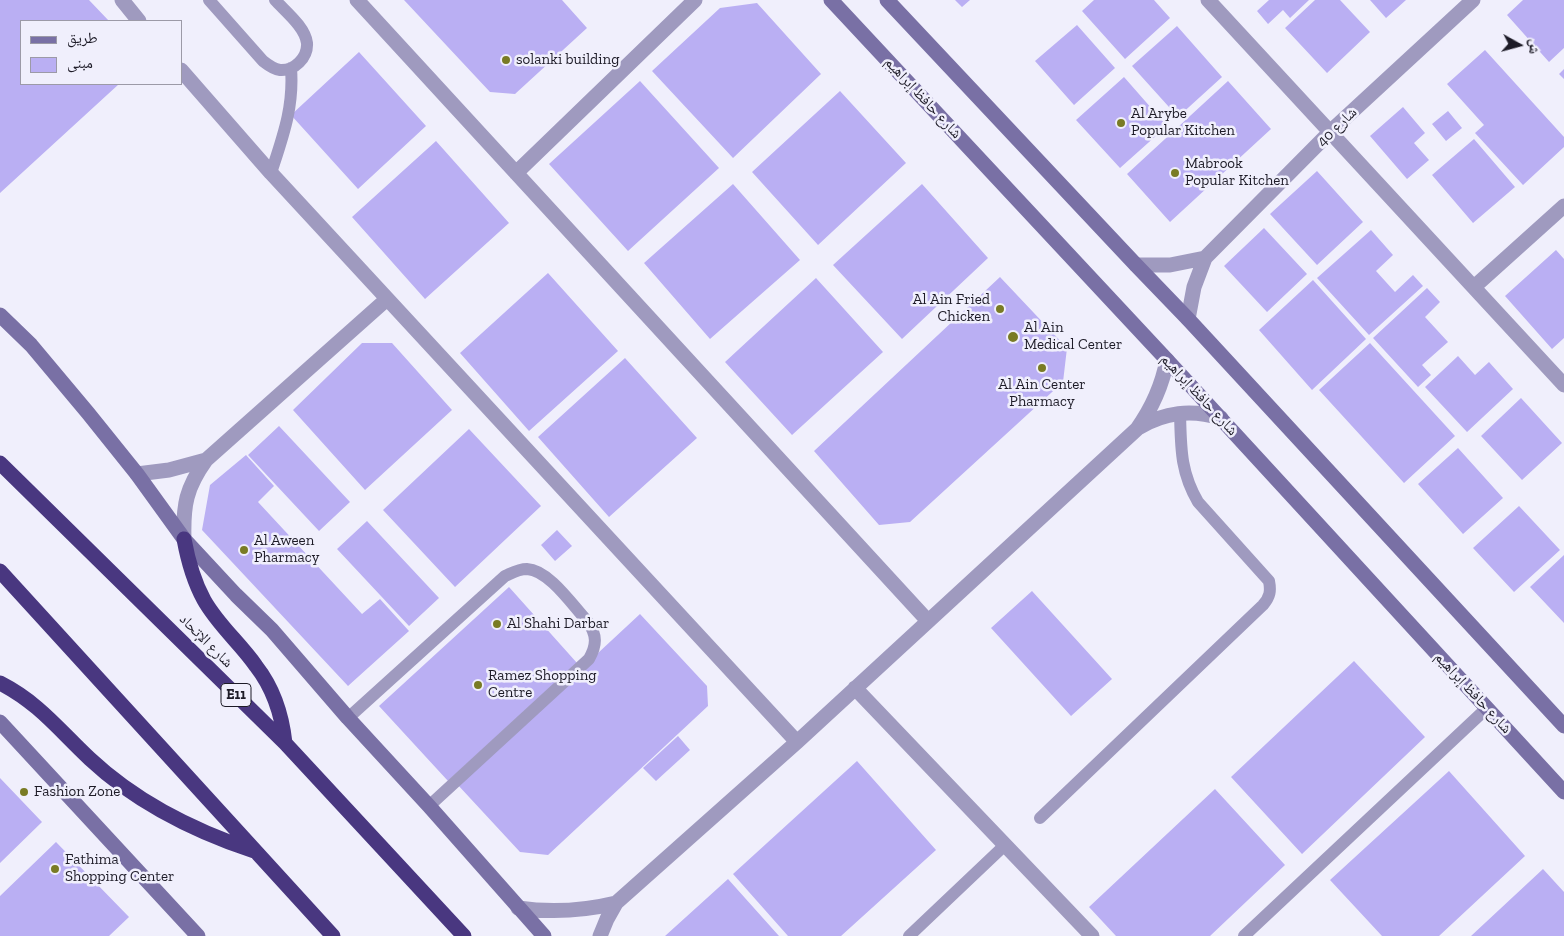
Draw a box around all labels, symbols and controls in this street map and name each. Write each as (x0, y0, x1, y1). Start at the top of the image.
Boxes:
legend (20, 20, 182, 85)
north arrow (1494, 20, 1544, 70)
text: طريق (67, 29, 98, 47)
text: ش (1525, 38, 1544, 55)
place label: solanki building (516, 51, 619, 69)
text: مبنى (67, 54, 93, 72)
marker: solanki building (500, 54, 512, 66)
street label: شارع حافظ إبراهيم (881, 54, 965, 142)
street label: شارع 40 (1313, 104, 1361, 150)
place label: Al Arybe Popular Kitchen (1131, 105, 1235, 140)
marker: Al Arybe Popular Kitchen (1115, 117, 1127, 129)
place label: Mabrook Popular Kitchen (1185, 155, 1289, 190)
marker: Mabrook Popular Kitchen (1169, 167, 1181, 179)
place label: Al Ain Fried Chicken (913, 291, 990, 326)
marker: Al Ain Fried Chicken (994, 303, 1006, 315)
place label: Al Ain Medical Center (1024, 319, 1122, 354)
marker: Al Ain Medical Center (1006, 330, 1020, 344)
street label: شارع حافظ إبراهيم (1157, 351, 1241, 439)
marker: Al Ain Center Pharmacy (1036, 362, 1048, 374)
place label: Al Ain Center Pharmacy (998, 376, 1086, 411)
place label: Al Aween Pharmacy (254, 532, 319, 567)
marker: Al Aween Pharmacy (238, 544, 250, 556)
street label: شارع الإتحاد (175, 610, 237, 672)
place label: Al Shahi Darbar (507, 615, 609, 633)
marker: Al Shahi Darbar (491, 618, 503, 630)
street label: شارع حافظ إبراهيم (1431, 649, 1515, 737)
place label: Ramez Shopping Centre (488, 667, 596, 702)
marker: Ramez Shopping Centre (472, 679, 484, 691)
road number: E11 (221, 684, 251, 706)
place label: Fashion Zone (34, 783, 120, 801)
marker: Fashion Zone (18, 786, 30, 798)
place label: Fathima Shopping Center (65, 851, 174, 886)
marker: Fathima Shopping Center (49, 863, 61, 875)

